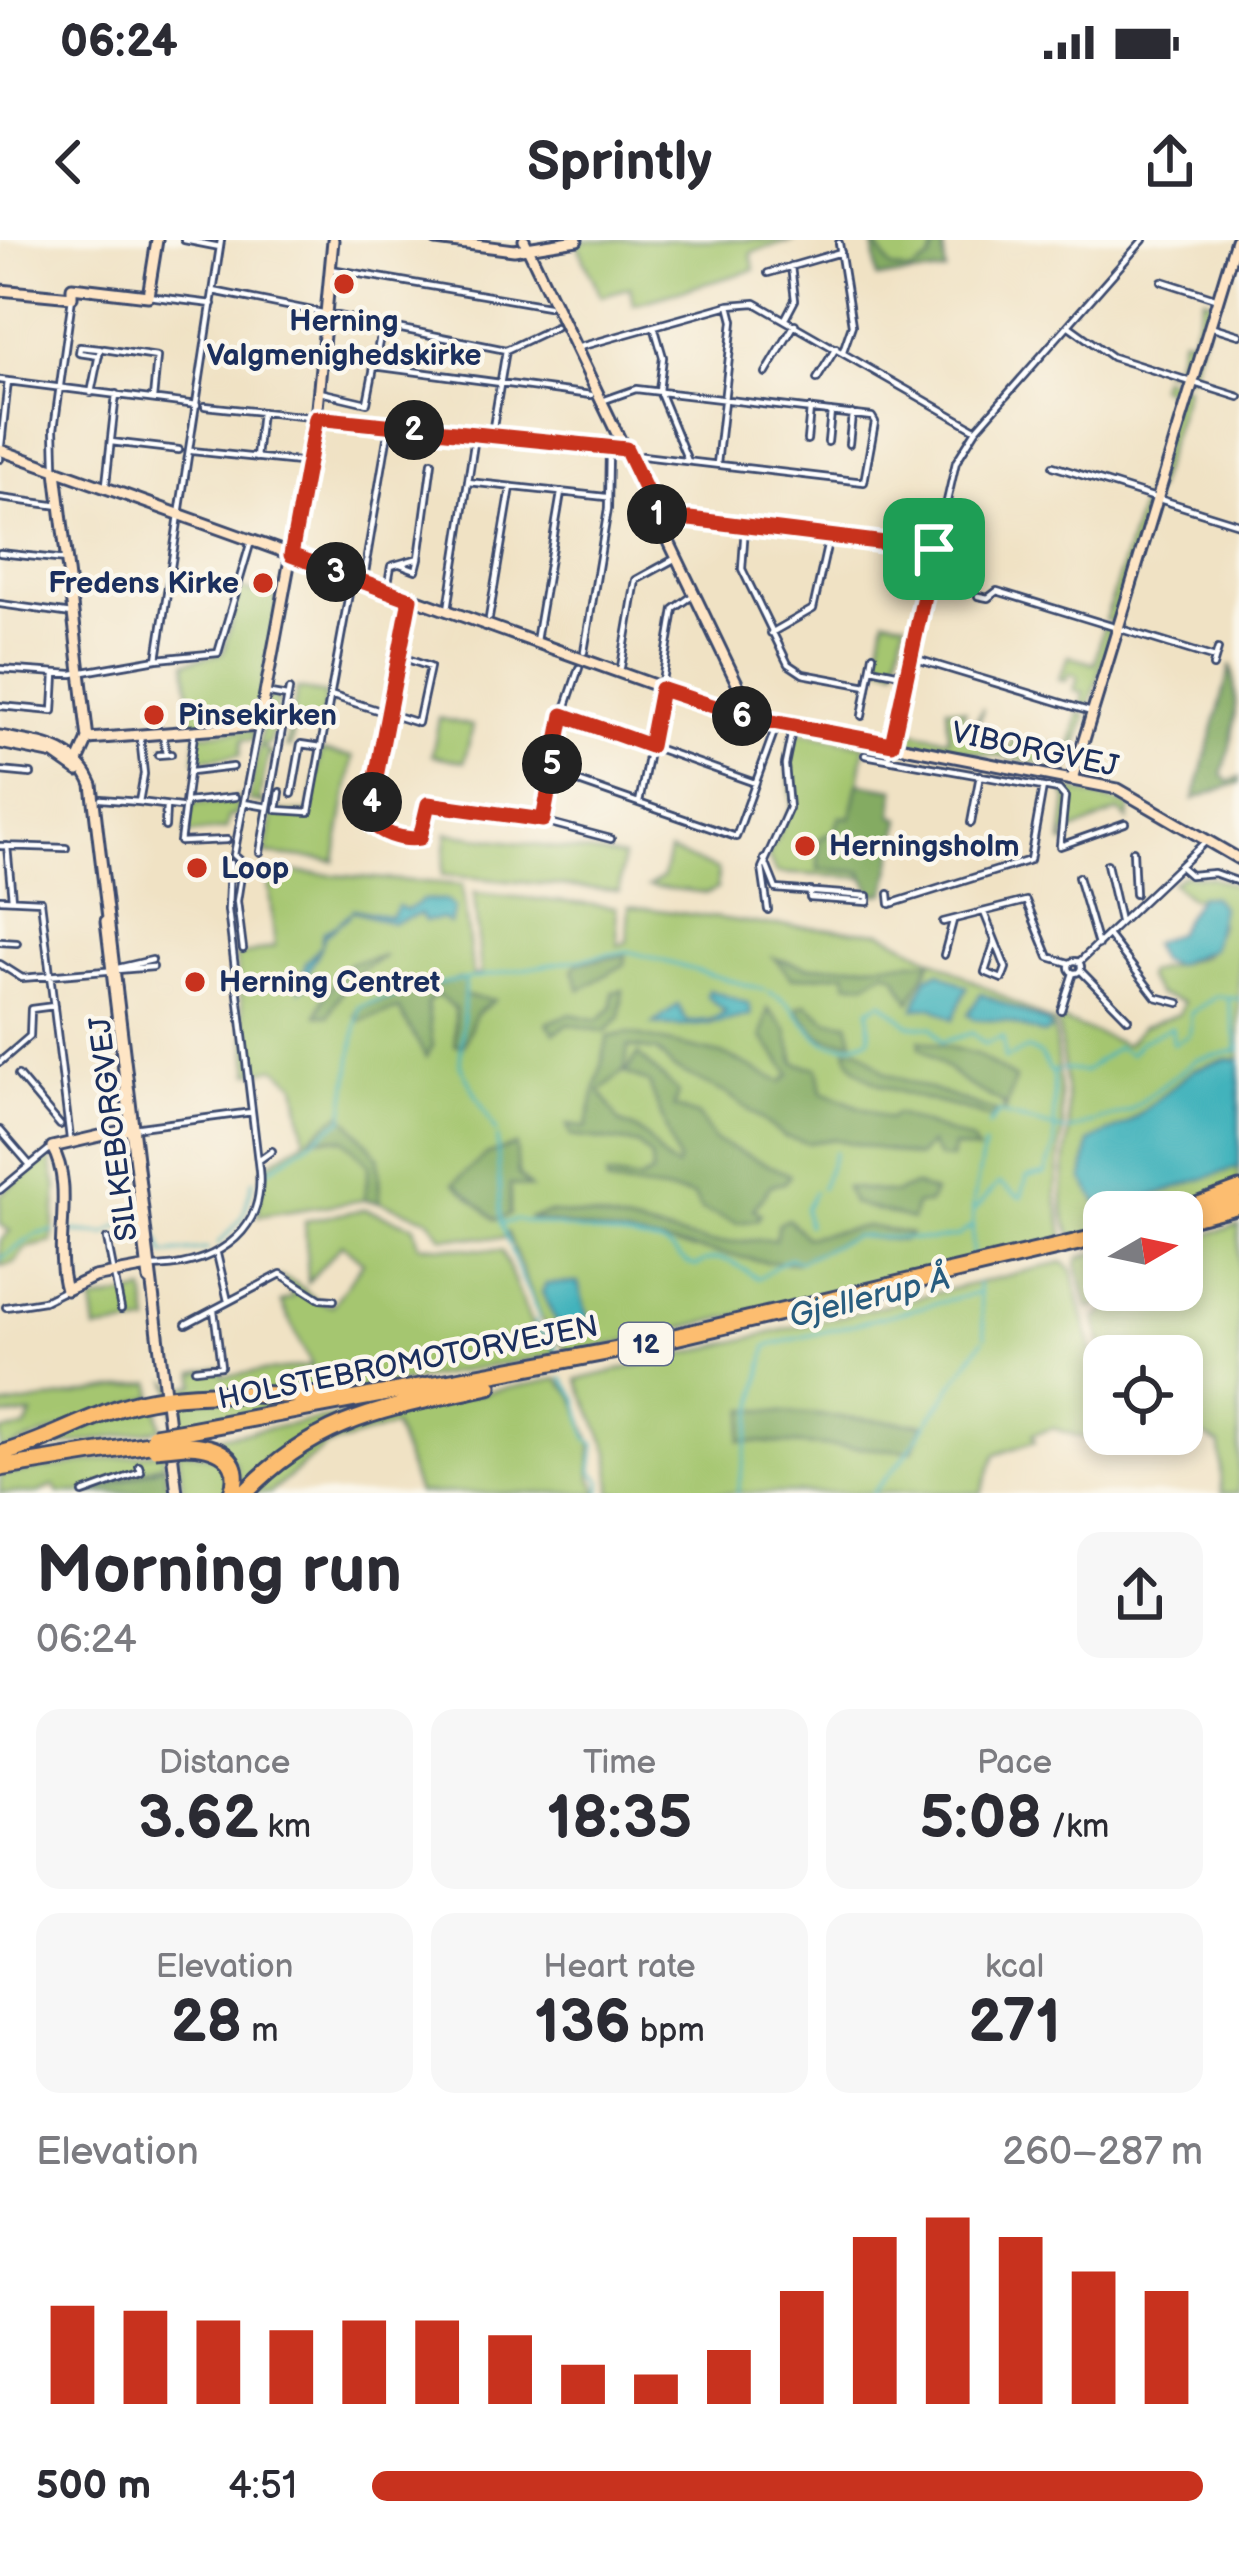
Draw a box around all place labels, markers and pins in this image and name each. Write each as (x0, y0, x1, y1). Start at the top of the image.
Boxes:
marker: Herning Valgmenighedskirke (331, 271, 357, 297)
place label: Herning Valgmenighedskirke (206, 304, 482, 374)
pin: 2 (384, 400, 444, 460)
pin: 1 (627, 484, 687, 544)
pin (883, 498, 985, 600)
pin: 3 (306, 542, 366, 602)
place label: Fredens Kirke (48, 566, 239, 602)
marker: Fredens Kirke (250, 570, 276, 596)
pin: 6 (712, 686, 772, 746)
place label: Pinsekirken (178, 698, 337, 734)
marker: Pinsekirken (141, 702, 167, 728)
pin: 5 (522, 734, 582, 794)
pin: 4 (342, 772, 402, 832)
place label: Herningsholm (829, 829, 1020, 865)
marker: Herningsholm (792, 833, 818, 859)
place label: Loop (221, 851, 289, 887)
marker: Loop (184, 855, 210, 881)
place label: Herning Centret (219, 965, 440, 1001)
marker: Herning Centret (182, 969, 208, 995)

